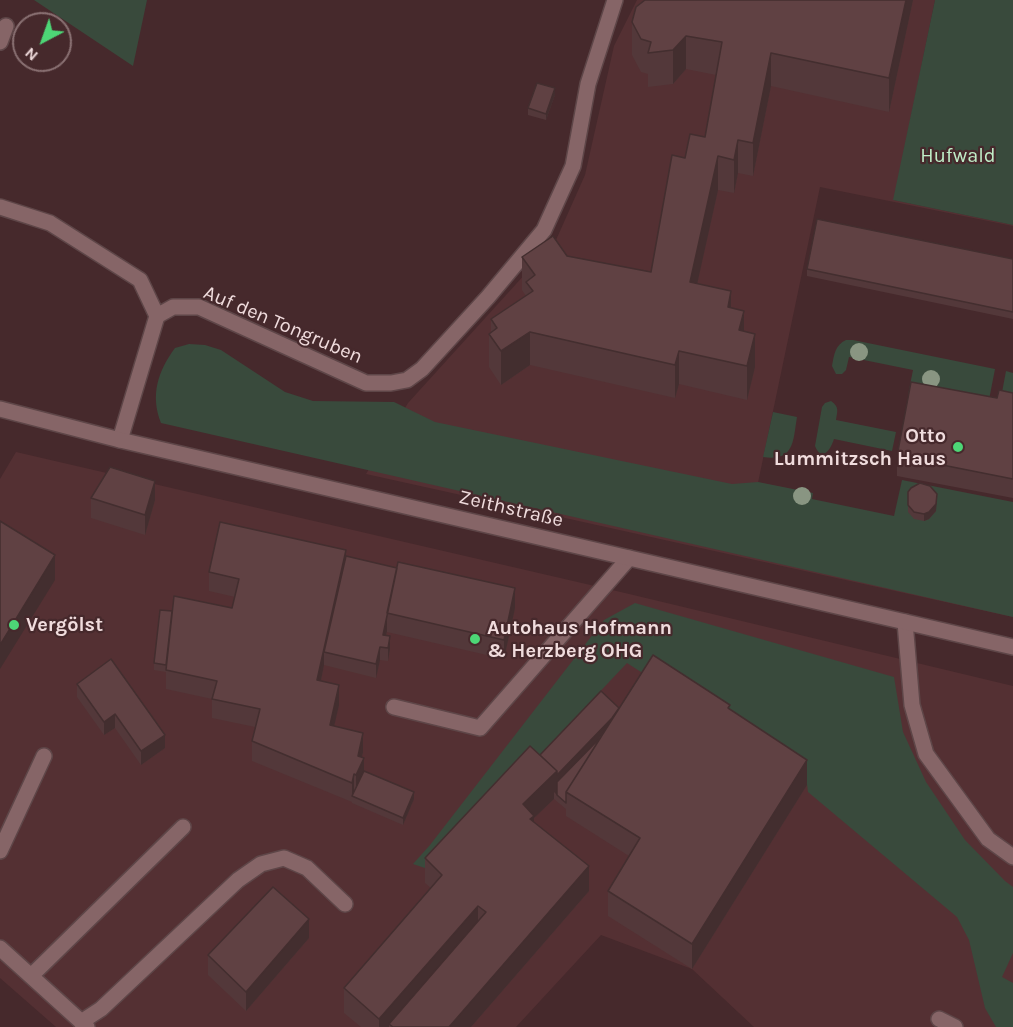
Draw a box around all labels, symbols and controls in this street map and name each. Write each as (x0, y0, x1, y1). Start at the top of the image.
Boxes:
north arrow (12, 12, 72, 72)
text: N (21, 44, 42, 65)
park label: Hufwald (920, 144, 996, 168)
street label: Auf den Tongruben (200, 281, 366, 369)
place label: Otto Lummitzsch Haus (774, 424, 946, 471)
marker: Otto Lummitzsch Haus (951, 440, 965, 454)
street label: Zeithstraße (456, 485, 566, 533)
place label: Vergölst (26, 613, 103, 637)
place label: Autohaus Hofmann & Herzberg OHG (487, 616, 672, 663)
marker: Vergölst (7, 618, 21, 632)
marker: Autohaus Hofmann & Herzberg OHG (468, 632, 482, 646)

